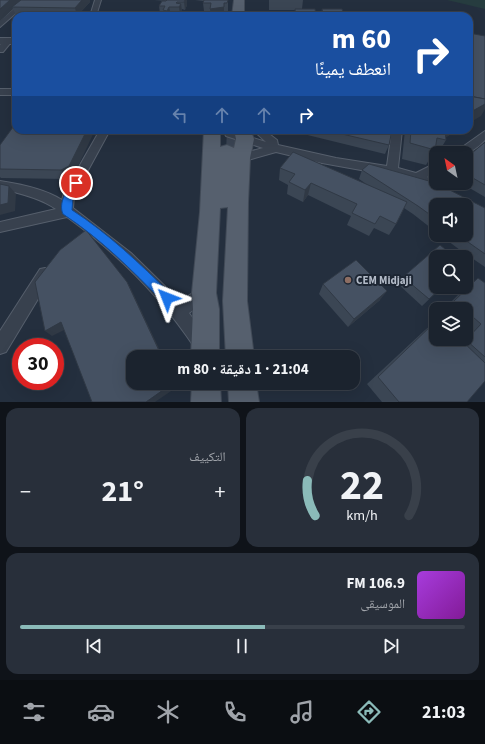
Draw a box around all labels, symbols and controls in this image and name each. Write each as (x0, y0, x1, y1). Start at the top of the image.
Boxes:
text: 60 m (332, 19, 391, 59)
icon: right (405, 28, 457, 80)
text: انعطف يمينًا (315, 57, 391, 82)
icon: left (169, 104, 191, 126)
icon: ahead (211, 104, 233, 126)
icon: ahead (253, 104, 275, 126)
icon: right (295, 104, 317, 126)
north arrow (429, 146, 473, 190)
map controls (429, 146, 473, 346)
pin (59, 166, 93, 200)
icon: arrive (65, 172, 87, 194)
button: sound (429, 198, 473, 242)
button: search (429, 250, 473, 294)
place label: CEM Midjaji (356, 273, 412, 288)
marker: CEM Midjaji (343, 275, 353, 285)
position arrow (146, 277, 188, 319)
button: layers (429, 302, 473, 346)
speed limit sign: 30 (12, 338, 64, 390)
text: 21:04 · 1 دقيقة · 80 m (177, 359, 309, 380)
text: التكييف (189, 448, 226, 466)
text: 22 (340, 455, 384, 515)
text: 21° (101, 470, 144, 513)
text: − (20, 476, 31, 508)
text: + (215, 476, 225, 508)
text: km/h (346, 504, 378, 525)
text: 106.9 FM (347, 573, 405, 594)
text: الموسيقى (361, 595, 405, 613)
icon: previous (83, 635, 105, 657)
icon: pause (231, 635, 253, 657)
icon: next (380, 635, 402, 657)
icon: filters (20, 698, 48, 726)
icon: car (87, 698, 115, 726)
icon: climate (154, 698, 182, 726)
icon: phone (221, 698, 249, 726)
icon: music (288, 698, 316, 726)
icon: directions (355, 698, 383, 726)
text: 21:03 (422, 700, 465, 725)

